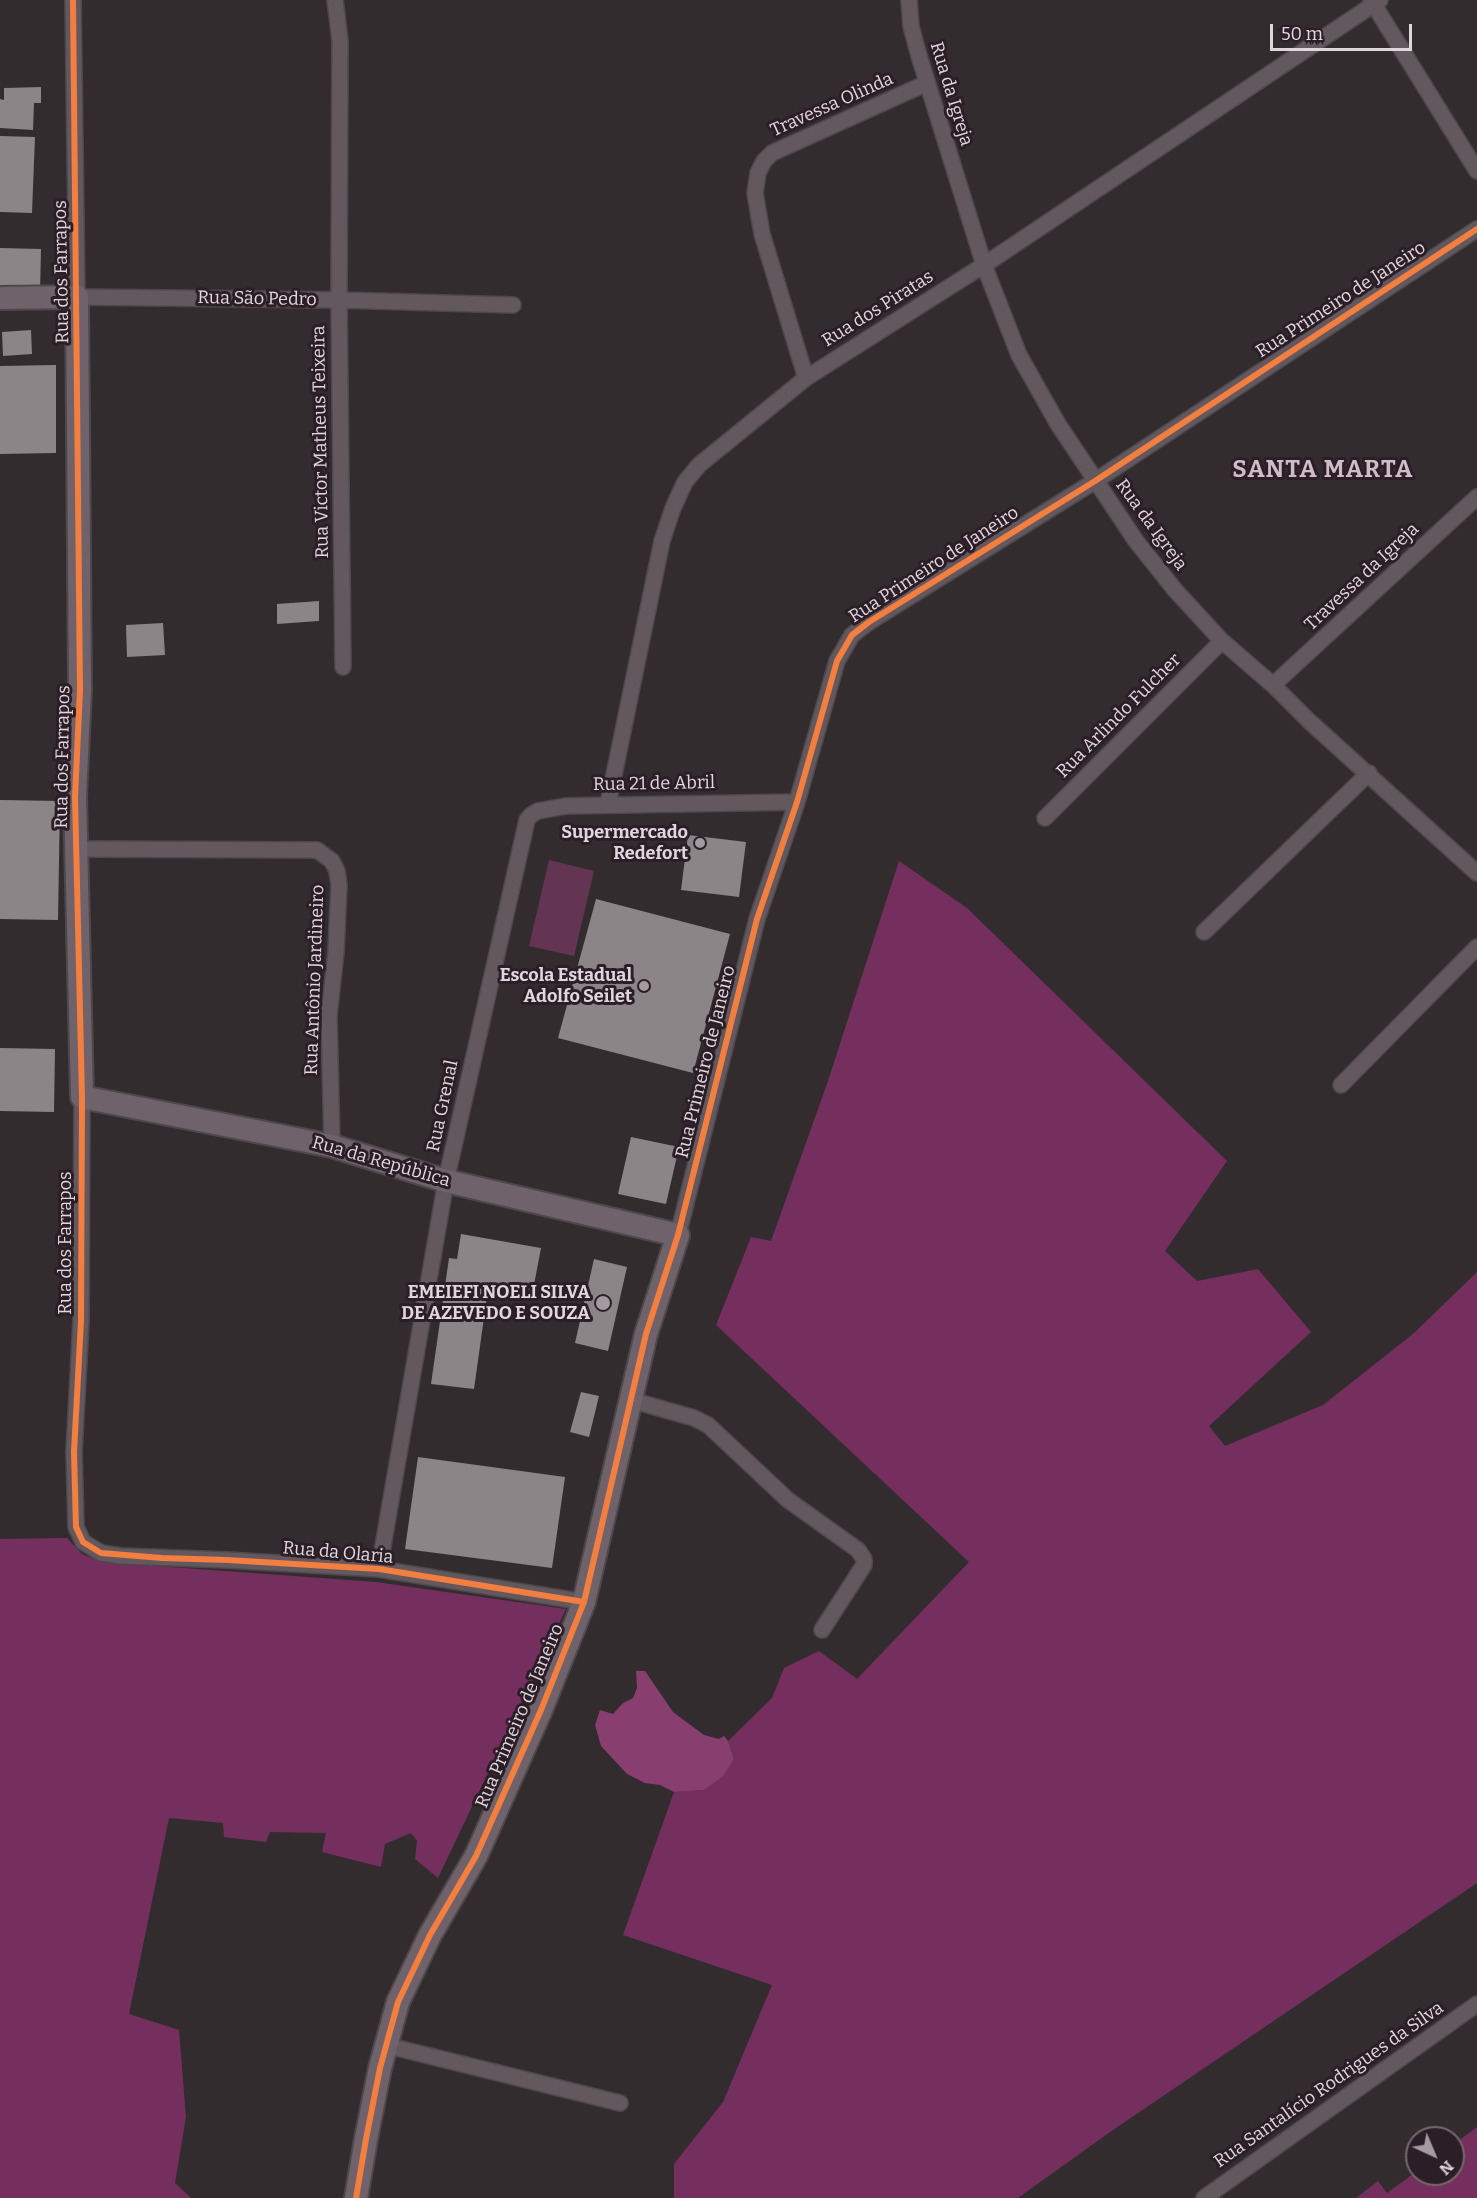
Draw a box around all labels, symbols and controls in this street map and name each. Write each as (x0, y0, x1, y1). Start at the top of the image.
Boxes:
scale bar (1273, 12, 1416, 50)
text: 50 m (1281, 23, 1323, 45)
street label: Rua da Igreja (925, 39, 977, 149)
street label: Travessa Olinda (767, 68, 897, 142)
street label: Rua dos Farrapos (50, 200, 74, 344)
street label: Rua Primeiro de Janeiro (1252, 237, 1430, 363)
street label: Rua dos Piratas (818, 266, 938, 352)
street label: Rua São Pedro (197, 287, 317, 311)
street label: Rua Victor Matheus Teixeira (308, 325, 334, 559)
district label: SANTA MARTA (1232, 456, 1414, 484)
street label: Rua da Igreja (1111, 475, 1191, 575)
street label: Rua Primeiro de Janeiro (845, 502, 1023, 628)
street label: Travessa da Igreja (1300, 519, 1424, 635)
street label: Rua Arlindo Fulcher (1052, 649, 1186, 783)
street label: Rua dos Farrapos (51, 685, 75, 829)
street label: Rua 21 de Abril (593, 772, 715, 796)
place label: Supermercado Redefort (561, 822, 688, 864)
marker: Supermercado Redefort (693, 836, 707, 850)
street label: Rua Antônio Jardineiro (301, 884, 329, 1076)
street label: Rua Primeiro de Janeiro (672, 963, 740, 1161)
place label: Escola Estadual Adolfo Seilet (500, 965, 632, 1008)
marker: Escola Estadual Adolfo Seilet (637, 979, 651, 993)
street label: Rua Grenal (423, 1058, 463, 1154)
street label: Rua da República (309, 1132, 453, 1192)
street label: Rua dos Farrapos (55, 1171, 77, 1315)
place label: EMEIEFI NOELI SILVA DE AZEVEDO E SOUZA (401, 1282, 590, 1324)
marker: EMEIEFI NOELI SILVA DE AZEVEDO E SOUZA (594, 1294, 612, 1312)
street label: Rua da Olaria (282, 1537, 394, 1569)
street label: Rua Primeiro de Janeiro (471, 1621, 569, 1811)
street label: Rua Santalício Rodrigues da Silva (1210, 1997, 1448, 2173)
north arrow (1405, 2126, 1465, 2186)
text: N (1435, 2157, 1458, 2179)

